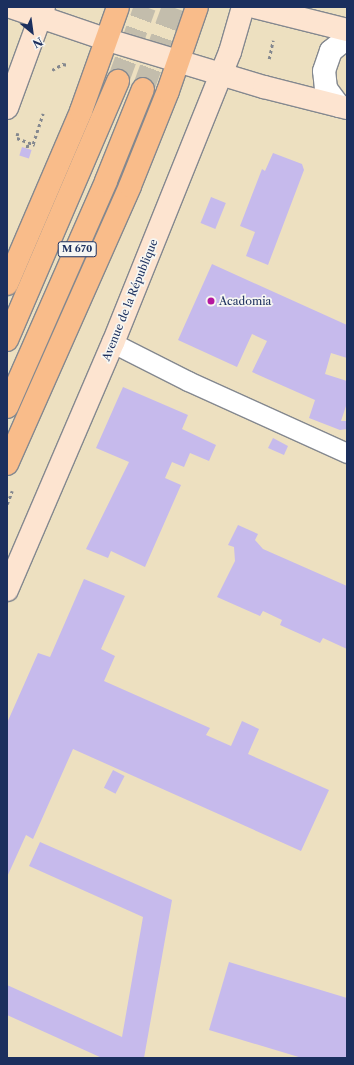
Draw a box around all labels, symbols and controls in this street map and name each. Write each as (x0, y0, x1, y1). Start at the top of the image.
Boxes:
north arrow (12, 12, 52, 52)
text: N (30, 34, 45, 51)
street label: Avenue de la République (99, 237, 161, 363)
road number: M 670 (57, 241, 97, 257)
place label: Acadomia (219, 294, 271, 308)
marker: Acadomia (206, 296, 216, 306)

